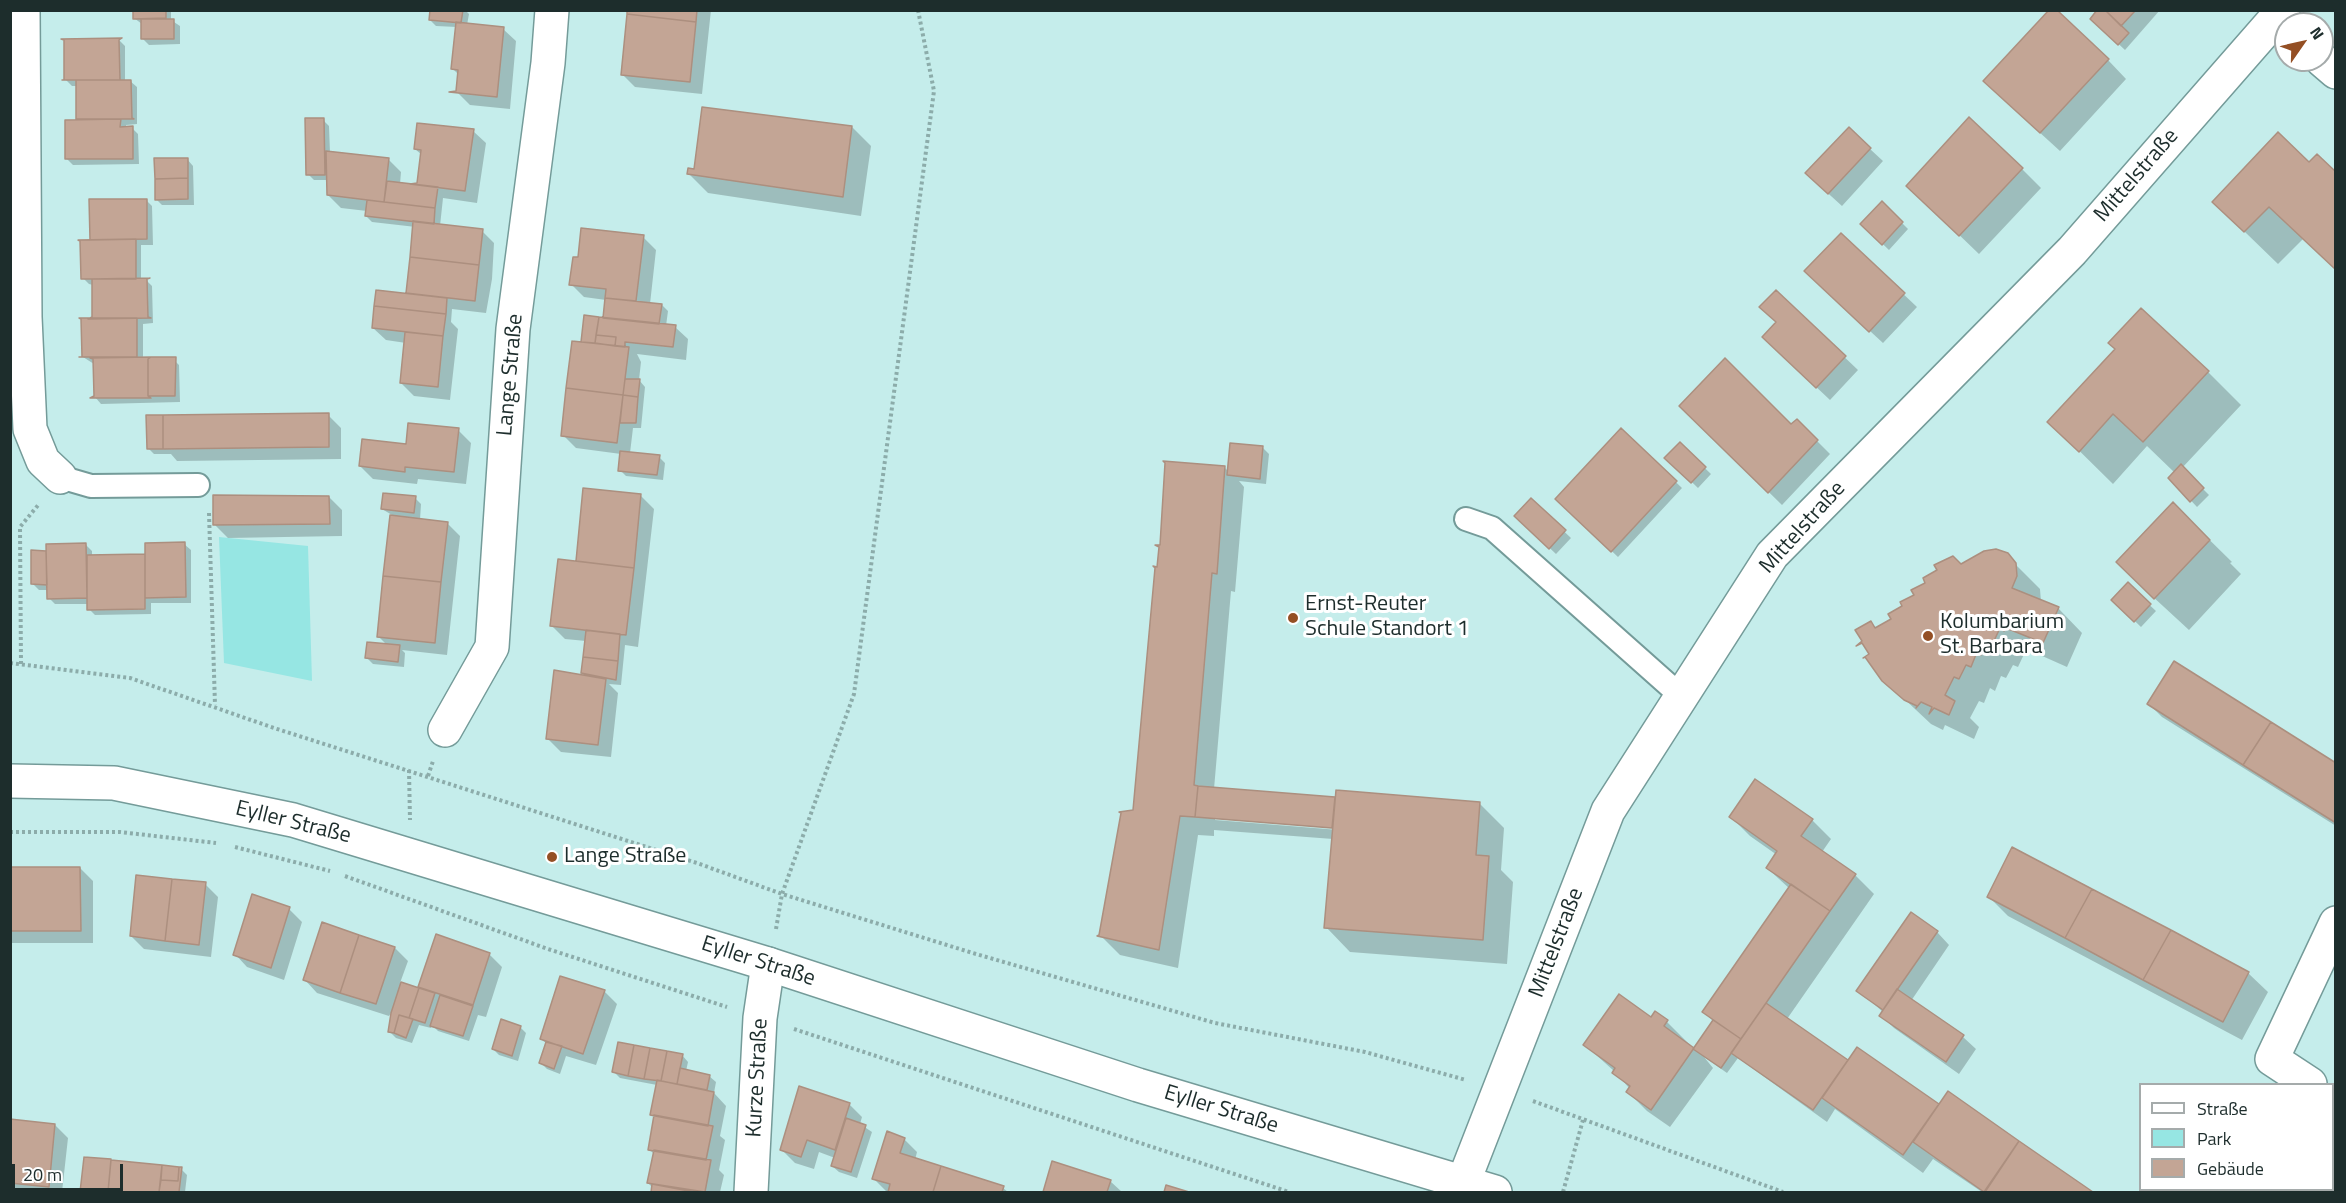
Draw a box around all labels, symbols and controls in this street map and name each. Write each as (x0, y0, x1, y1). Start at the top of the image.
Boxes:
north arrow (2274, 12, 2334, 72)
text: N (2304, 22, 2330, 44)
street label: Mittelstraße (2089, 124, 2185, 228)
street label: Lange Straße (493, 313, 529, 437)
street label: Mittelstraße (1755, 476, 1851, 580)
place label: Ernst-Reuter Schule Standort 1 (1305, 592, 1469, 644)
place label: Kolumbarium St. Barbara (1940, 610, 2064, 662)
marker: Ernst-Reuter Schule Standort 1 (1286, 611, 1300, 625)
marker: Kolumbarium St. Barbara (1921, 629, 1935, 643)
street label: Eyller Straße (233, 796, 353, 850)
place label: Lange Straße (564, 844, 686, 870)
marker: Lange Straße (545, 850, 559, 864)
street label: Mittelstraße (1524, 884, 1590, 1002)
street label: Eyller Straße (698, 931, 818, 993)
street label: Kurze Straße (742, 1018, 774, 1138)
street label: Eyller Straße (1161, 1080, 1281, 1140)
legend (2139, 1083, 2334, 1191)
text: Straße (2197, 1095, 2248, 1122)
text: Park (2197, 1125, 2231, 1152)
scale bar (15, 1152, 126, 1190)
text: Gebäude (2197, 1155, 2264, 1182)
text: 20 m (23, 1161, 62, 1188)

